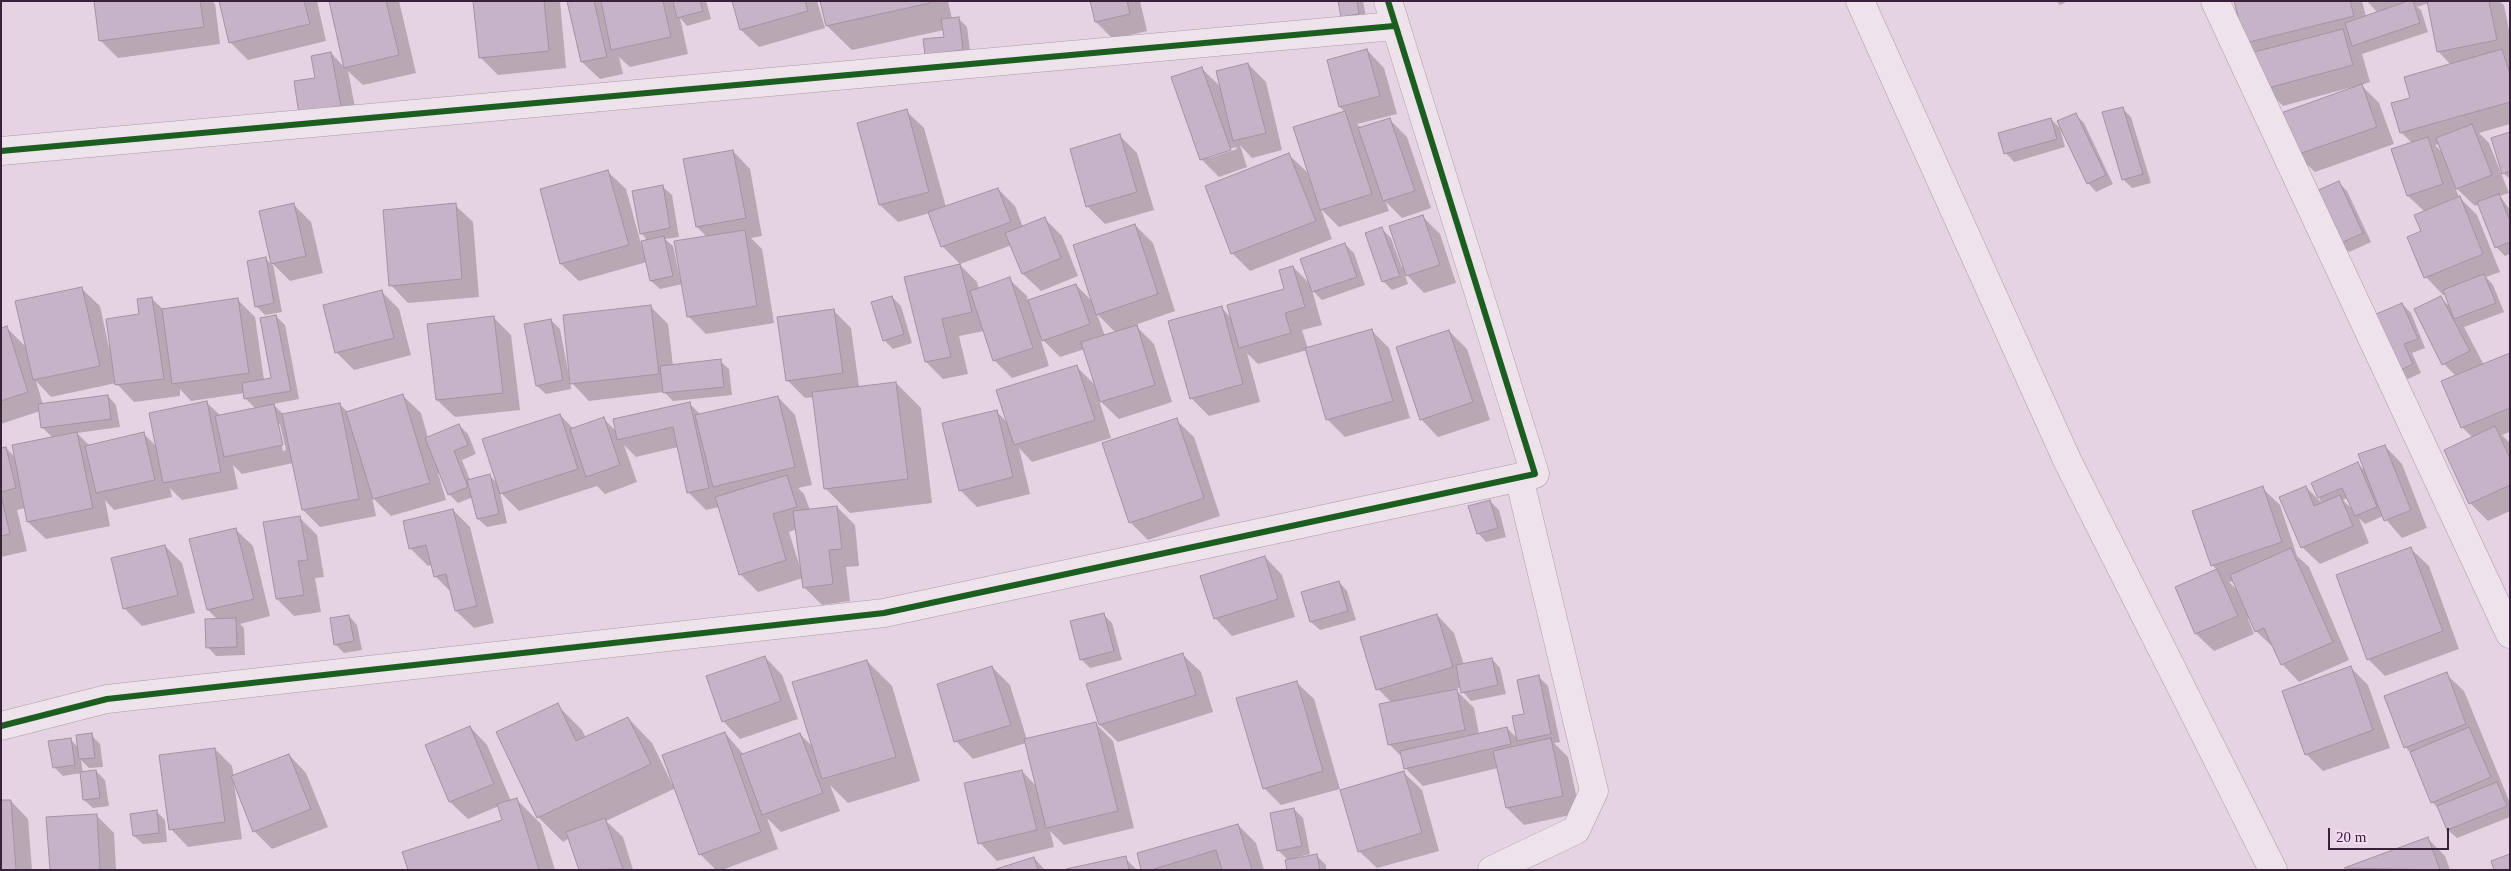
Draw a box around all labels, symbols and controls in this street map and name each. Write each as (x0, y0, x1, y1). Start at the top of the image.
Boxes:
scale bar (2331, 818, 2452, 850)
text: 20 m (2336, 829, 2366, 845)

